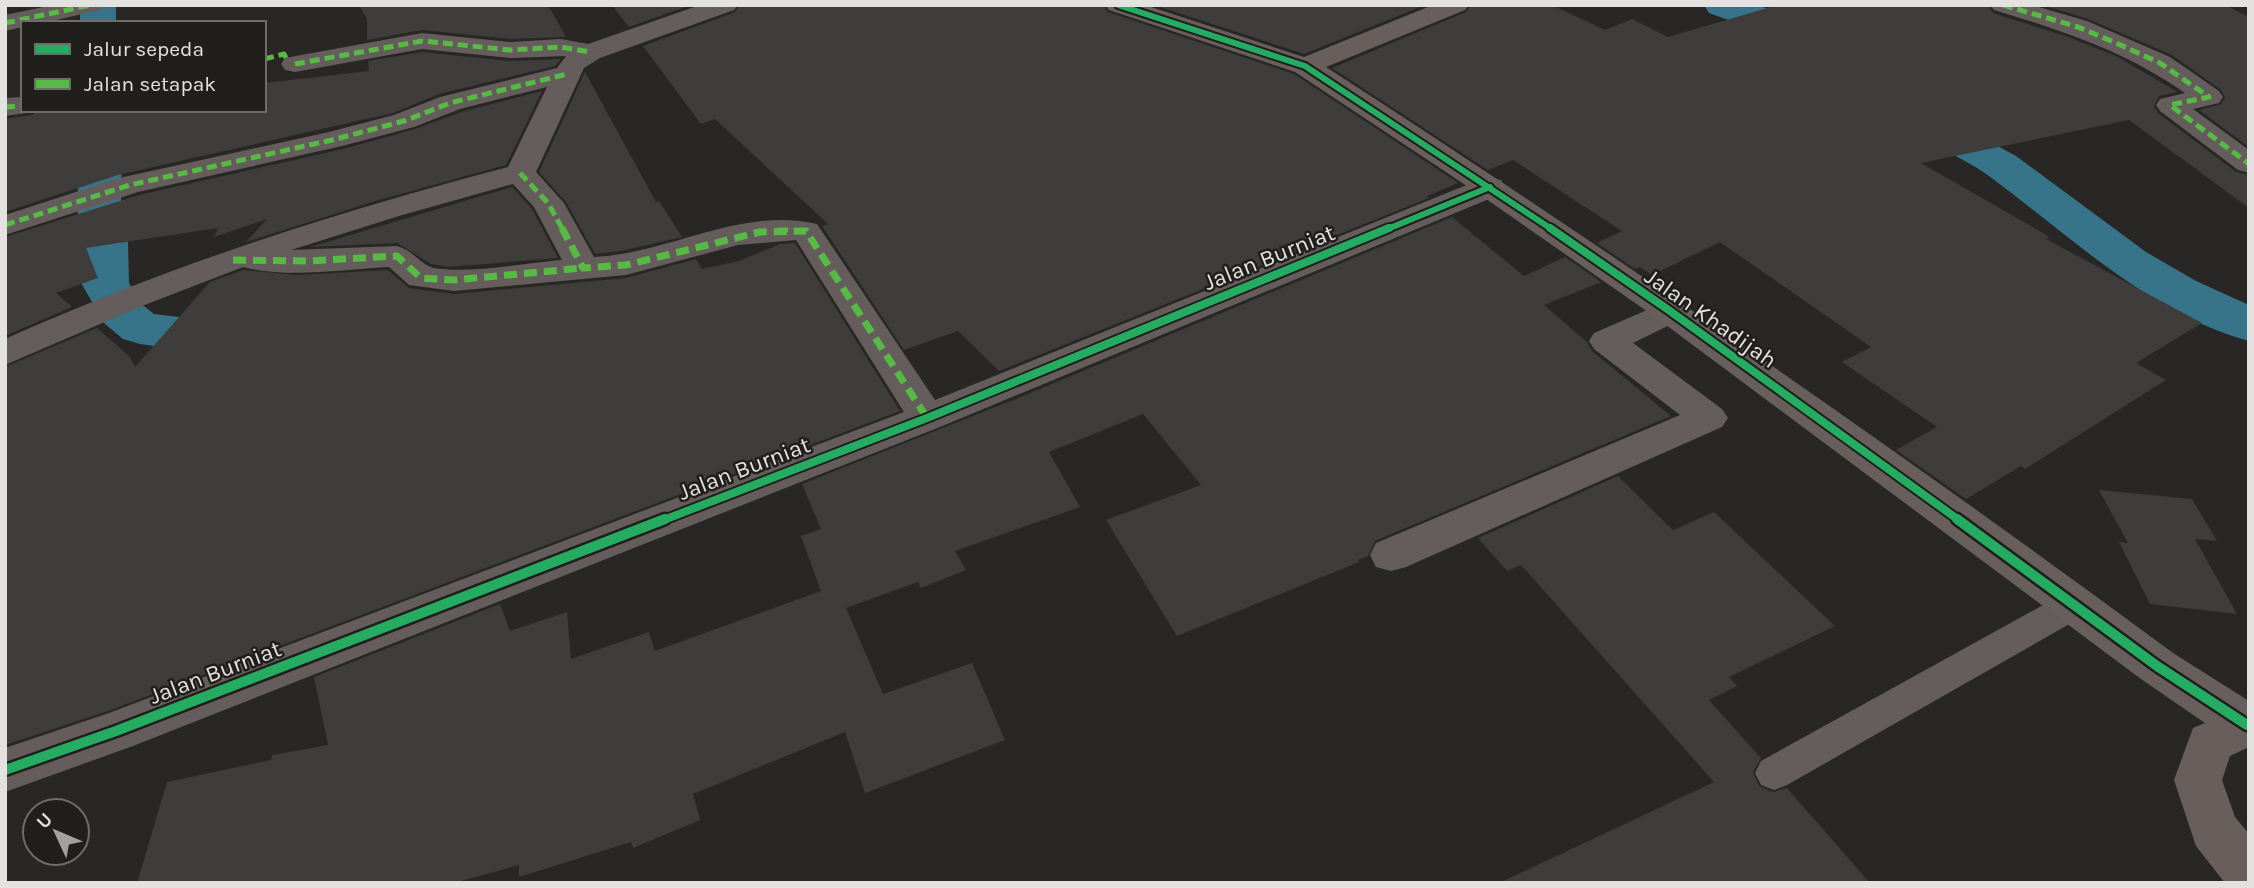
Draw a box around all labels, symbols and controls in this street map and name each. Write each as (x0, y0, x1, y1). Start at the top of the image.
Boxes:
legend (21, 21, 266, 112)
text: Jalur sepeda (84, 37, 204, 61)
text: Jalan setapak (84, 72, 216, 96)
street label: Jalan Burniat (1200, 219, 1339, 296)
street label: Jalan Khadijah (1639, 263, 1782, 374)
street label: Jalan Burniat (674, 431, 814, 506)
street label: Jalan Burniat (145, 635, 285, 710)
north arrow (21, 797, 91, 867)
text: U (32, 809, 57, 833)

